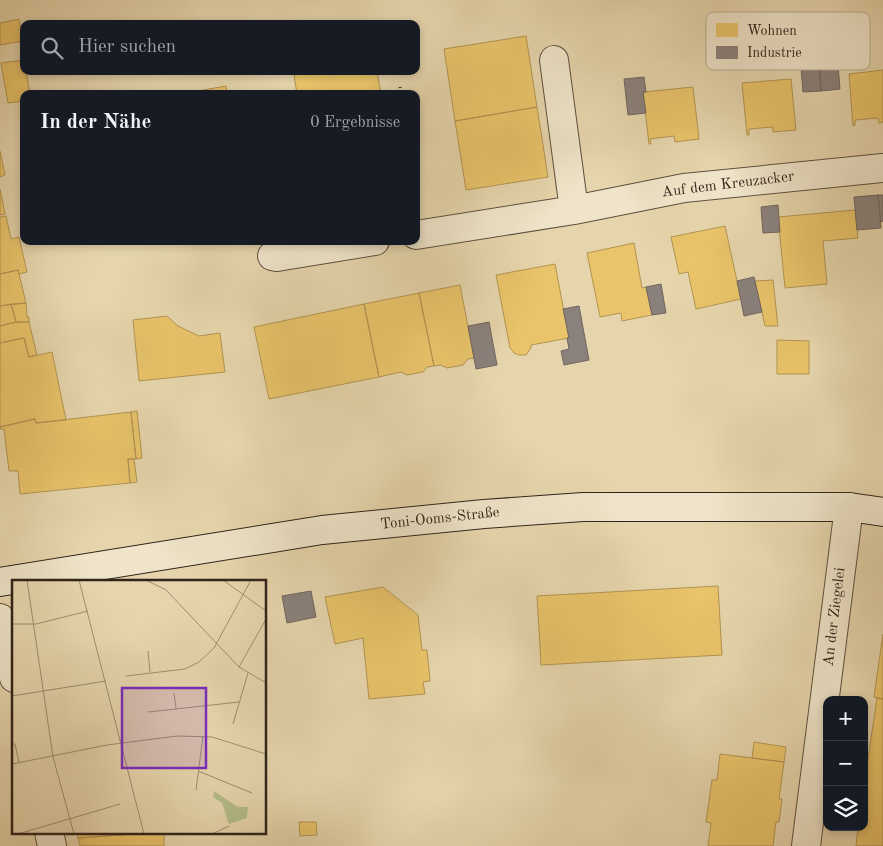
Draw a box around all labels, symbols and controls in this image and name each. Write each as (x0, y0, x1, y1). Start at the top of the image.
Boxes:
legend (706, 12, 870, 70)
search box (20, 20, 420, 75)
text: Wohnen (747, 24, 797, 38)
icon: search (38, 34, 66, 62)
text: Hier suchen (78, 38, 176, 57)
text: Industrie (747, 46, 802, 60)
text: In der Nähe (40, 112, 151, 133)
text: 0 Ergebnisse (310, 115, 400, 131)
street label: Auf dem Kreuzacker (661, 169, 795, 201)
street label: Toni-Ooms-Straße (380, 505, 500, 533)
street label: An der Ziegelei (821, 567, 849, 667)
inset map (12, 580, 266, 834)
map controls (823, 696, 868, 831)
button: + (823, 696, 868, 741)
button: − (823, 741, 868, 786)
button: layers (823, 786, 868, 831)

